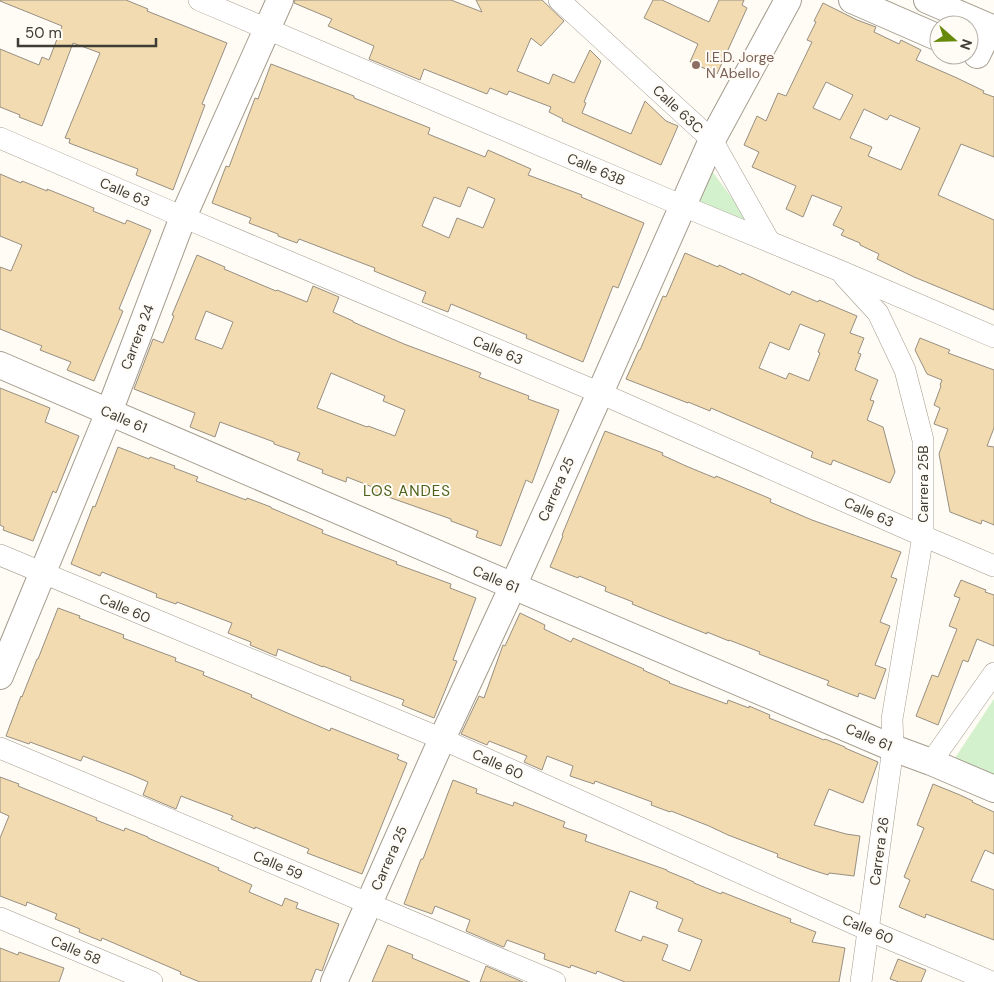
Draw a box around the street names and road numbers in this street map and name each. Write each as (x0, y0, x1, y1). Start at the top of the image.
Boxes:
street label: Calle 63C (649, 81, 707, 137)
street label: Calle 63B (564, 149, 628, 189)
street label: Calle 63 (97, 173, 153, 211)
street label: Carrera 24 (116, 301, 158, 372)
street label: Calle 63 (470, 331, 526, 369)
street label: Calle 61 (98, 401, 150, 437)
street label: Carrera 25B (914, 445, 932, 523)
street label: Carrera 25 (534, 454, 578, 524)
street label: Calle 63 (841, 493, 897, 531)
street label: Calle 61 (470, 561, 522, 597)
street label: Calle 60 (97, 589, 153, 627)
street label: Calle 61 (843, 719, 895, 755)
street label: Calle 60 (470, 745, 526, 783)
street label: Carrera 26 (865, 816, 893, 886)
street label: Carrera 25 (367, 823, 411, 893)
street label: Calle 59 (250, 846, 306, 884)
street label: Calle 60 (840, 910, 896, 948)
street label: Calle 58 (48, 931, 104, 969)

